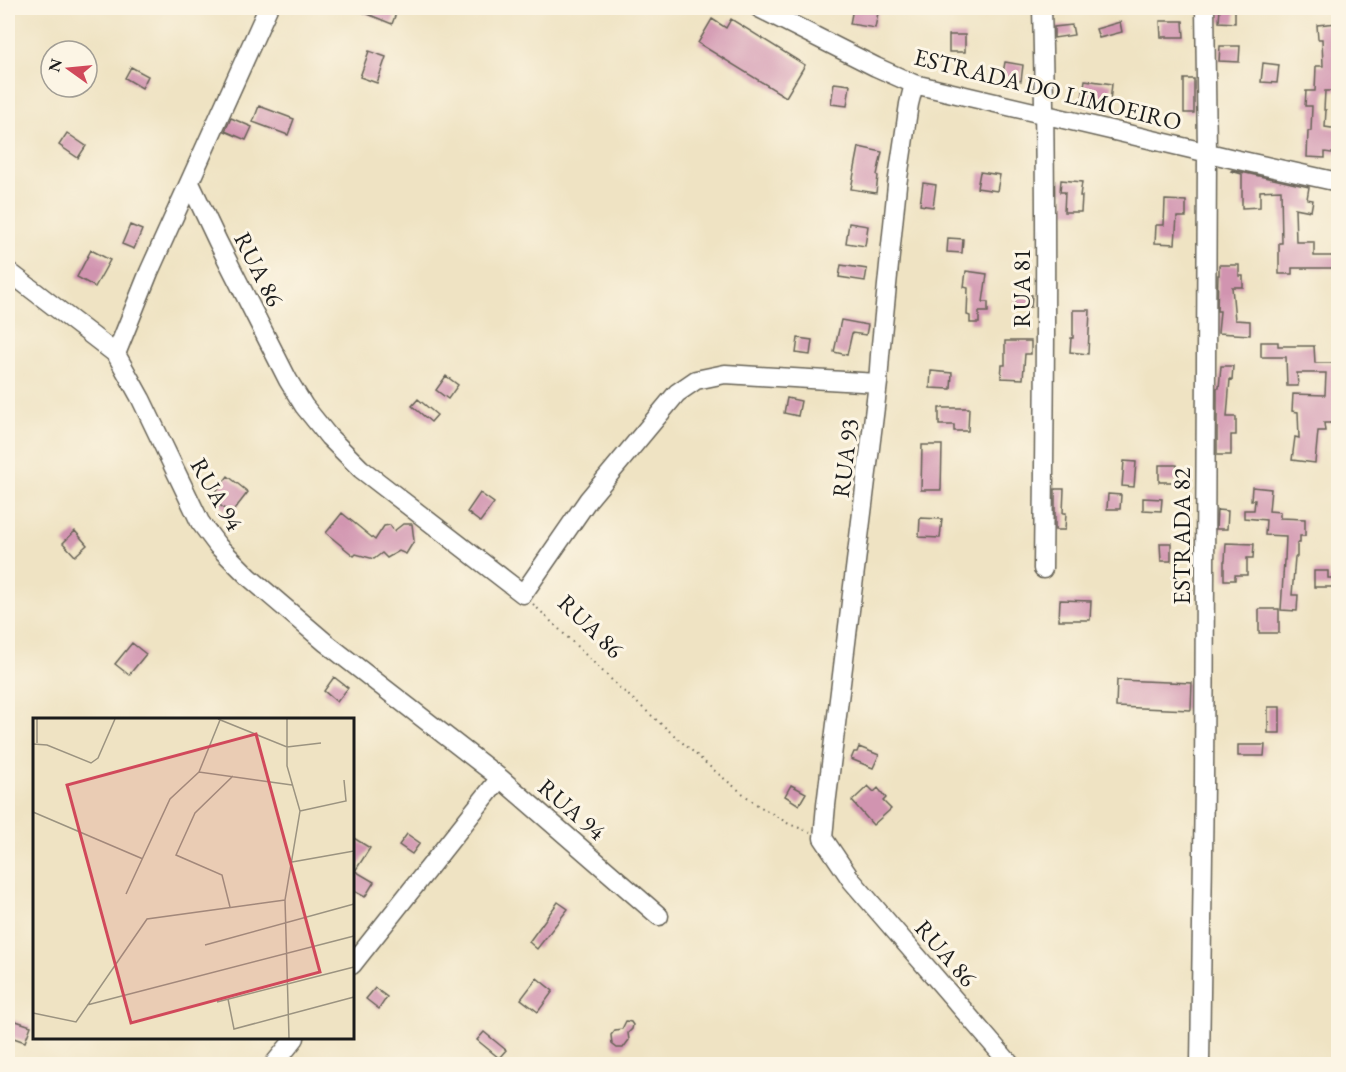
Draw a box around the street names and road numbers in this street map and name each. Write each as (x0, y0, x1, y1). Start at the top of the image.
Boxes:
street label: ESTRADA DO LIMOEIRO (911, 41, 1185, 137)
street label: RUA 86 (227, 227, 291, 311)
street label: RUA 81 (1006, 248, 1037, 328)
street label: RUA 93 (825, 417, 865, 499)
street label: RUA 94 (184, 452, 250, 536)
street label: ESTRADA 82 (1166, 467, 1197, 605)
street label: RUA 86 (552, 587, 630, 665)
street label: RUA 94 (532, 771, 612, 847)
street label: RUA 86 (908, 913, 984, 993)

